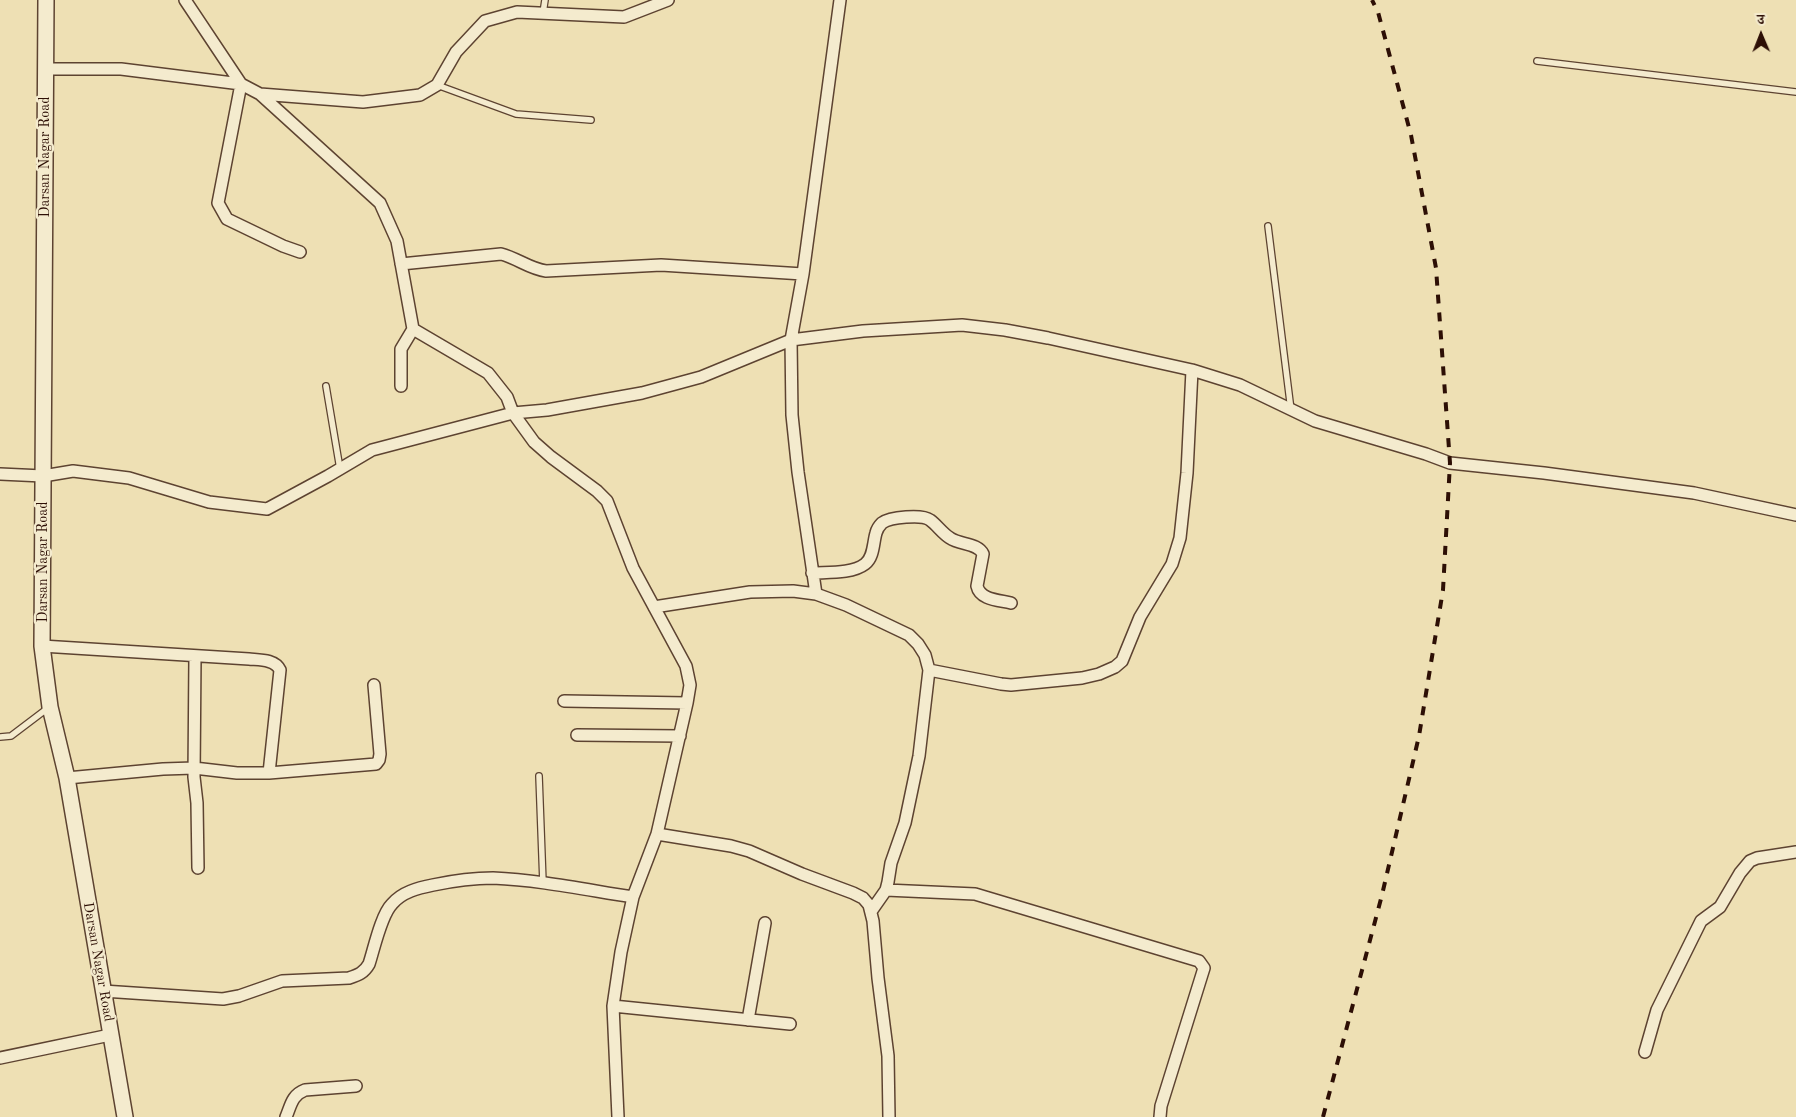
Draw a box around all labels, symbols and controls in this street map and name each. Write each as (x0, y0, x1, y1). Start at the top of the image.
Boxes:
north arrow (1736, 10, 1786, 60)
text: उ (1757, 13, 1764, 27)
street label: Darsan Nagar Road (37, 96, 53, 218)
street label: Darsan Nagar Road (35, 501, 51, 623)
street label: Darsan Nagar Road (79, 901, 117, 1023)

